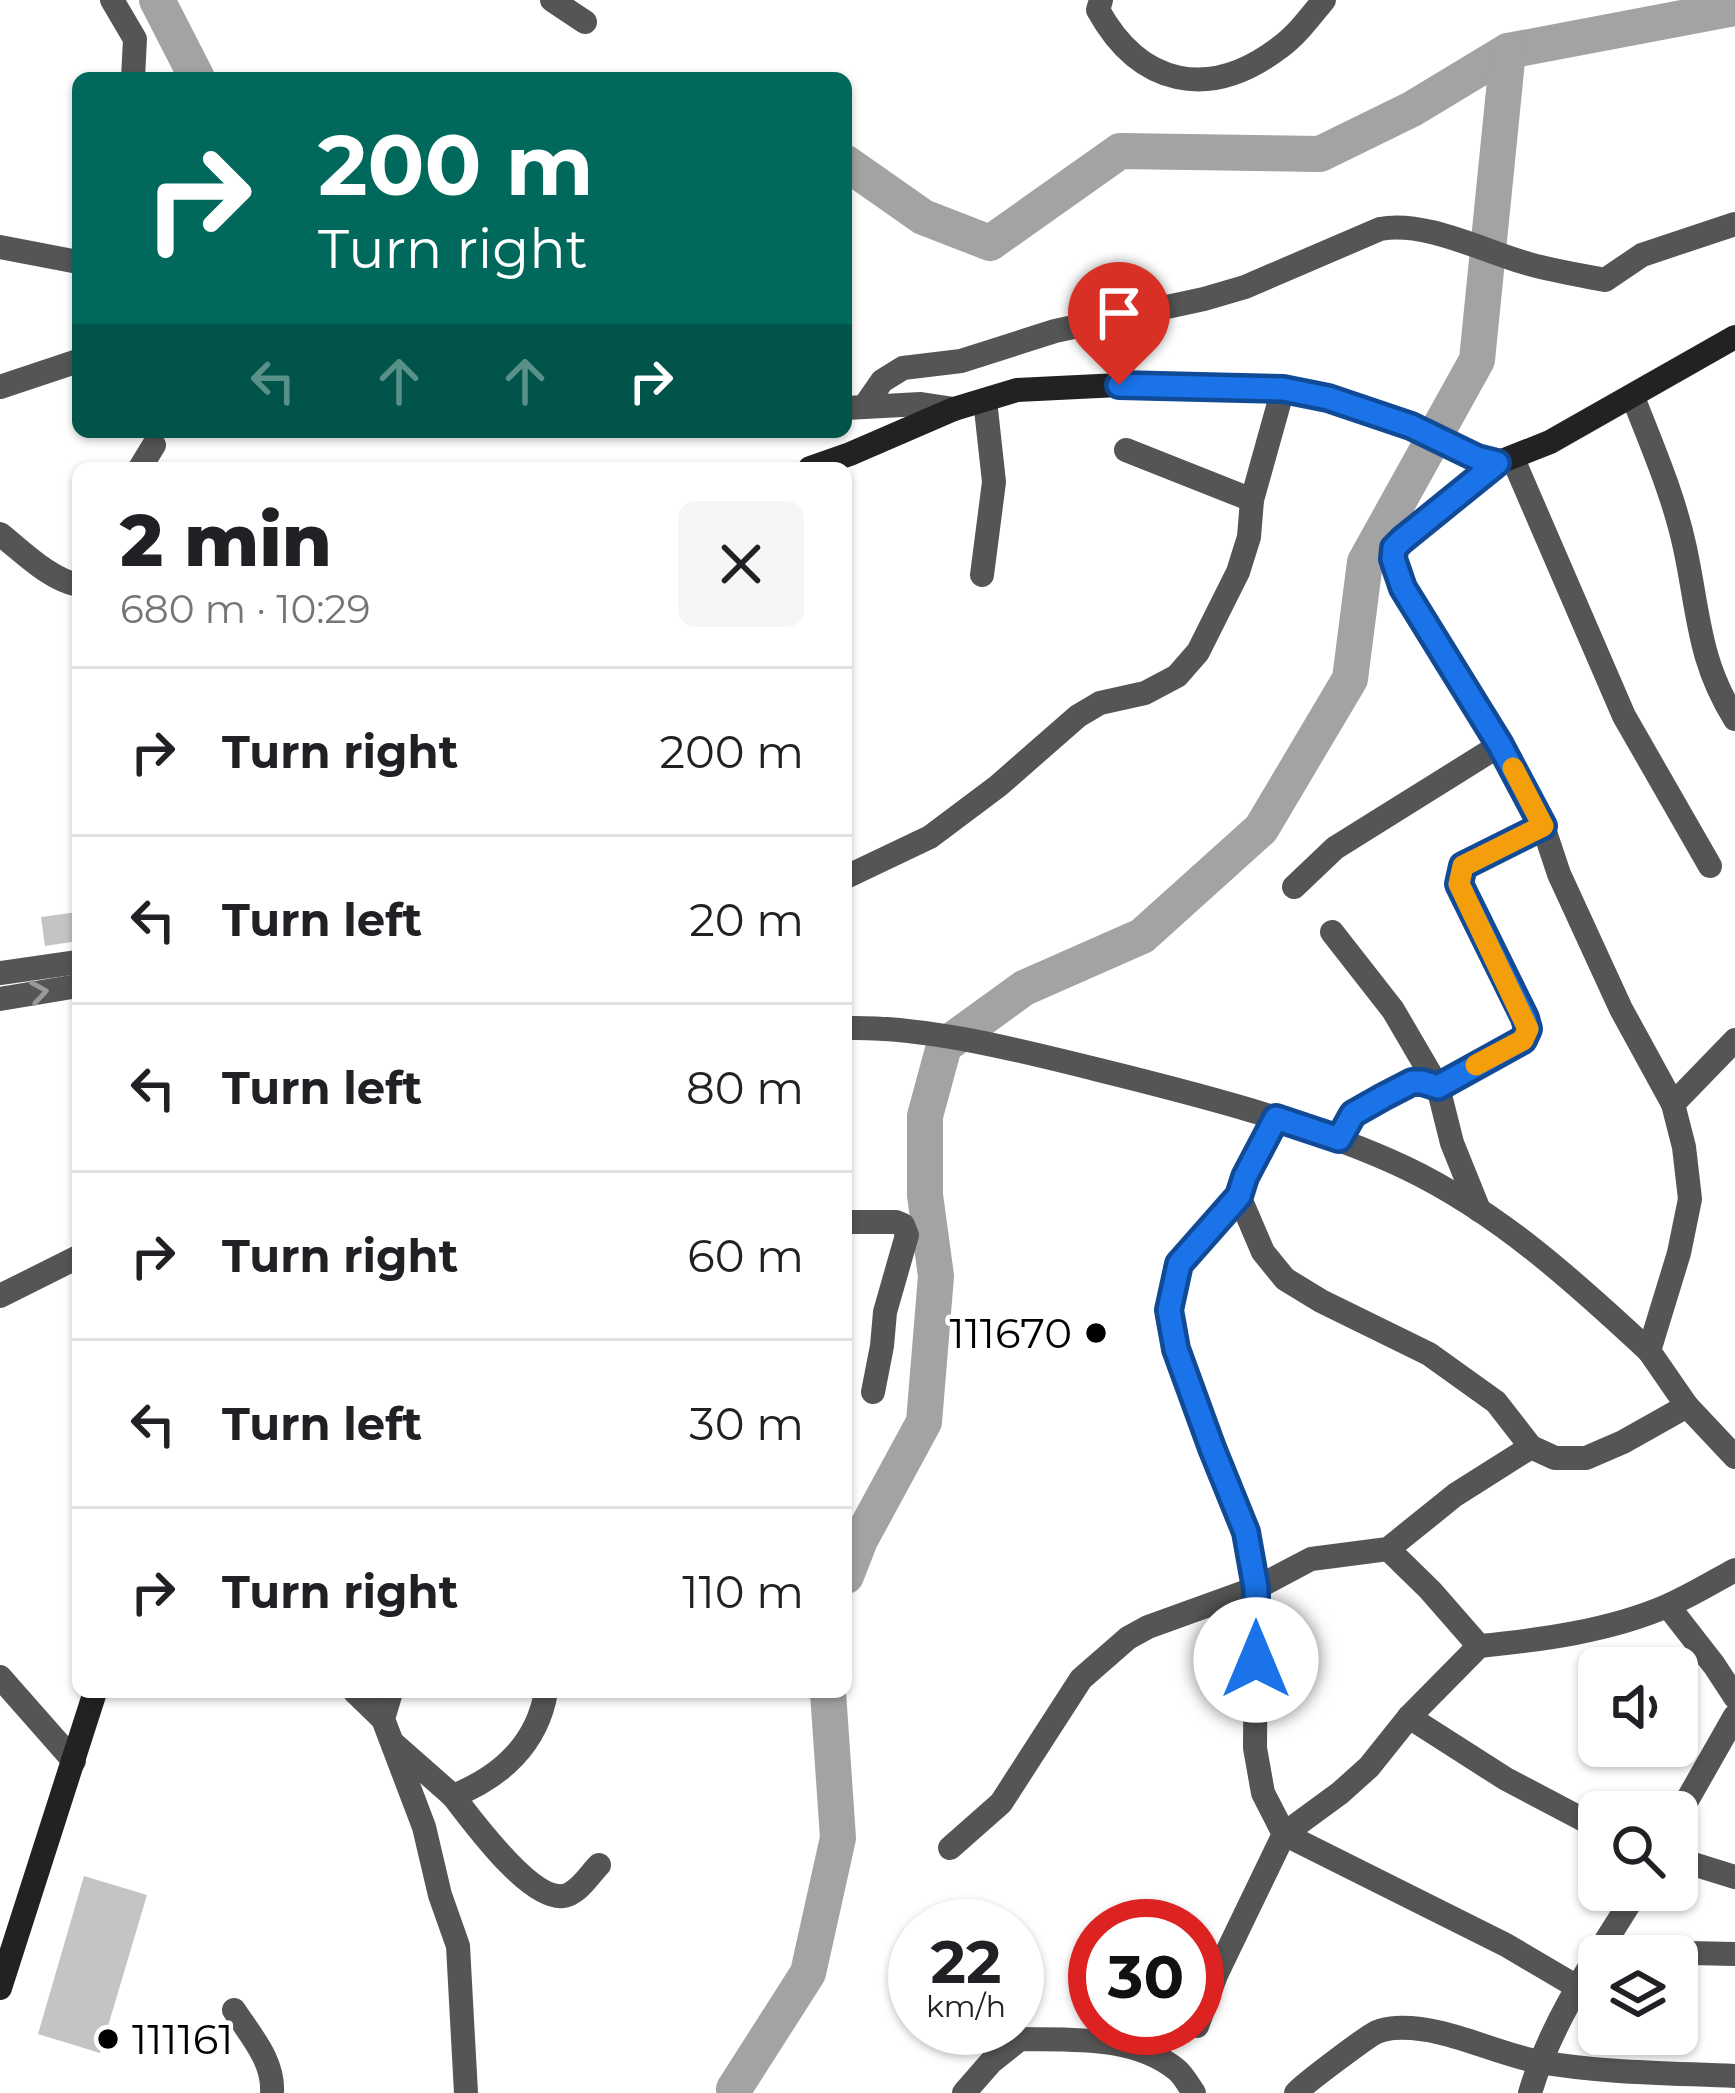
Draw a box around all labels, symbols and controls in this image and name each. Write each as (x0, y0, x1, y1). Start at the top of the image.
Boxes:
text: 200 m (318, 114, 594, 216)
icon: right (120, 120, 276, 276)
text: Turn right (318, 216, 588, 282)
pin (1068, 262, 1170, 385)
icon: arrive (1086, 280, 1152, 346)
icon: left (240, 348, 306, 414)
icon: ahead (366, 348, 432, 414)
icon: ahead (492, 348, 558, 414)
icon: right (618, 348, 684, 414)
text: 2 min (120, 496, 332, 584)
button: close (678, 501, 804, 627)
text: 680 m · 10:29 (120, 585, 370, 633)
icon: right (120, 719, 186, 785)
text: Turn right (222, 724, 458, 779)
text: 200 m (659, 724, 804, 779)
icon: left (120, 887, 186, 953)
text: Turn left (222, 892, 422, 947)
text: 20 m (689, 892, 804, 947)
one-way arrow (29, 981, 49, 1006)
icon: left (120, 1055, 186, 1121)
text: Turn left (222, 1060, 422, 1115)
text: 80 m (686, 1060, 804, 1115)
icon: right (120, 1223, 186, 1289)
text: Turn right (222, 1228, 458, 1283)
text: 60 m (687, 1228, 804, 1283)
place label: 111670 (950, 1307, 1072, 1359)
marker: 111670 (1083, 1320, 1109, 1346)
icon: left (120, 1391, 186, 1457)
text: Turn left (222, 1396, 422, 1451)
text: 30 m (689, 1396, 804, 1451)
icon: right (120, 1559, 186, 1625)
text: Turn right (222, 1564, 458, 1619)
text: 110 m (682, 1564, 804, 1619)
position arrow (1193, 1597, 1319, 1723)
map controls (1578, 1647, 1698, 2055)
button: sound (1578, 1647, 1698, 1767)
button: search (1578, 1791, 1698, 1911)
speed limit sign: 30 (1068, 1899, 1224, 2055)
text: 22 (931, 1925, 1001, 1998)
button: layers (1578, 1935, 1698, 2055)
text: km/h (926, 1988, 1006, 2025)
place label: 111161 (132, 2013, 233, 2065)
marker: 111161 (95, 2026, 121, 2052)

